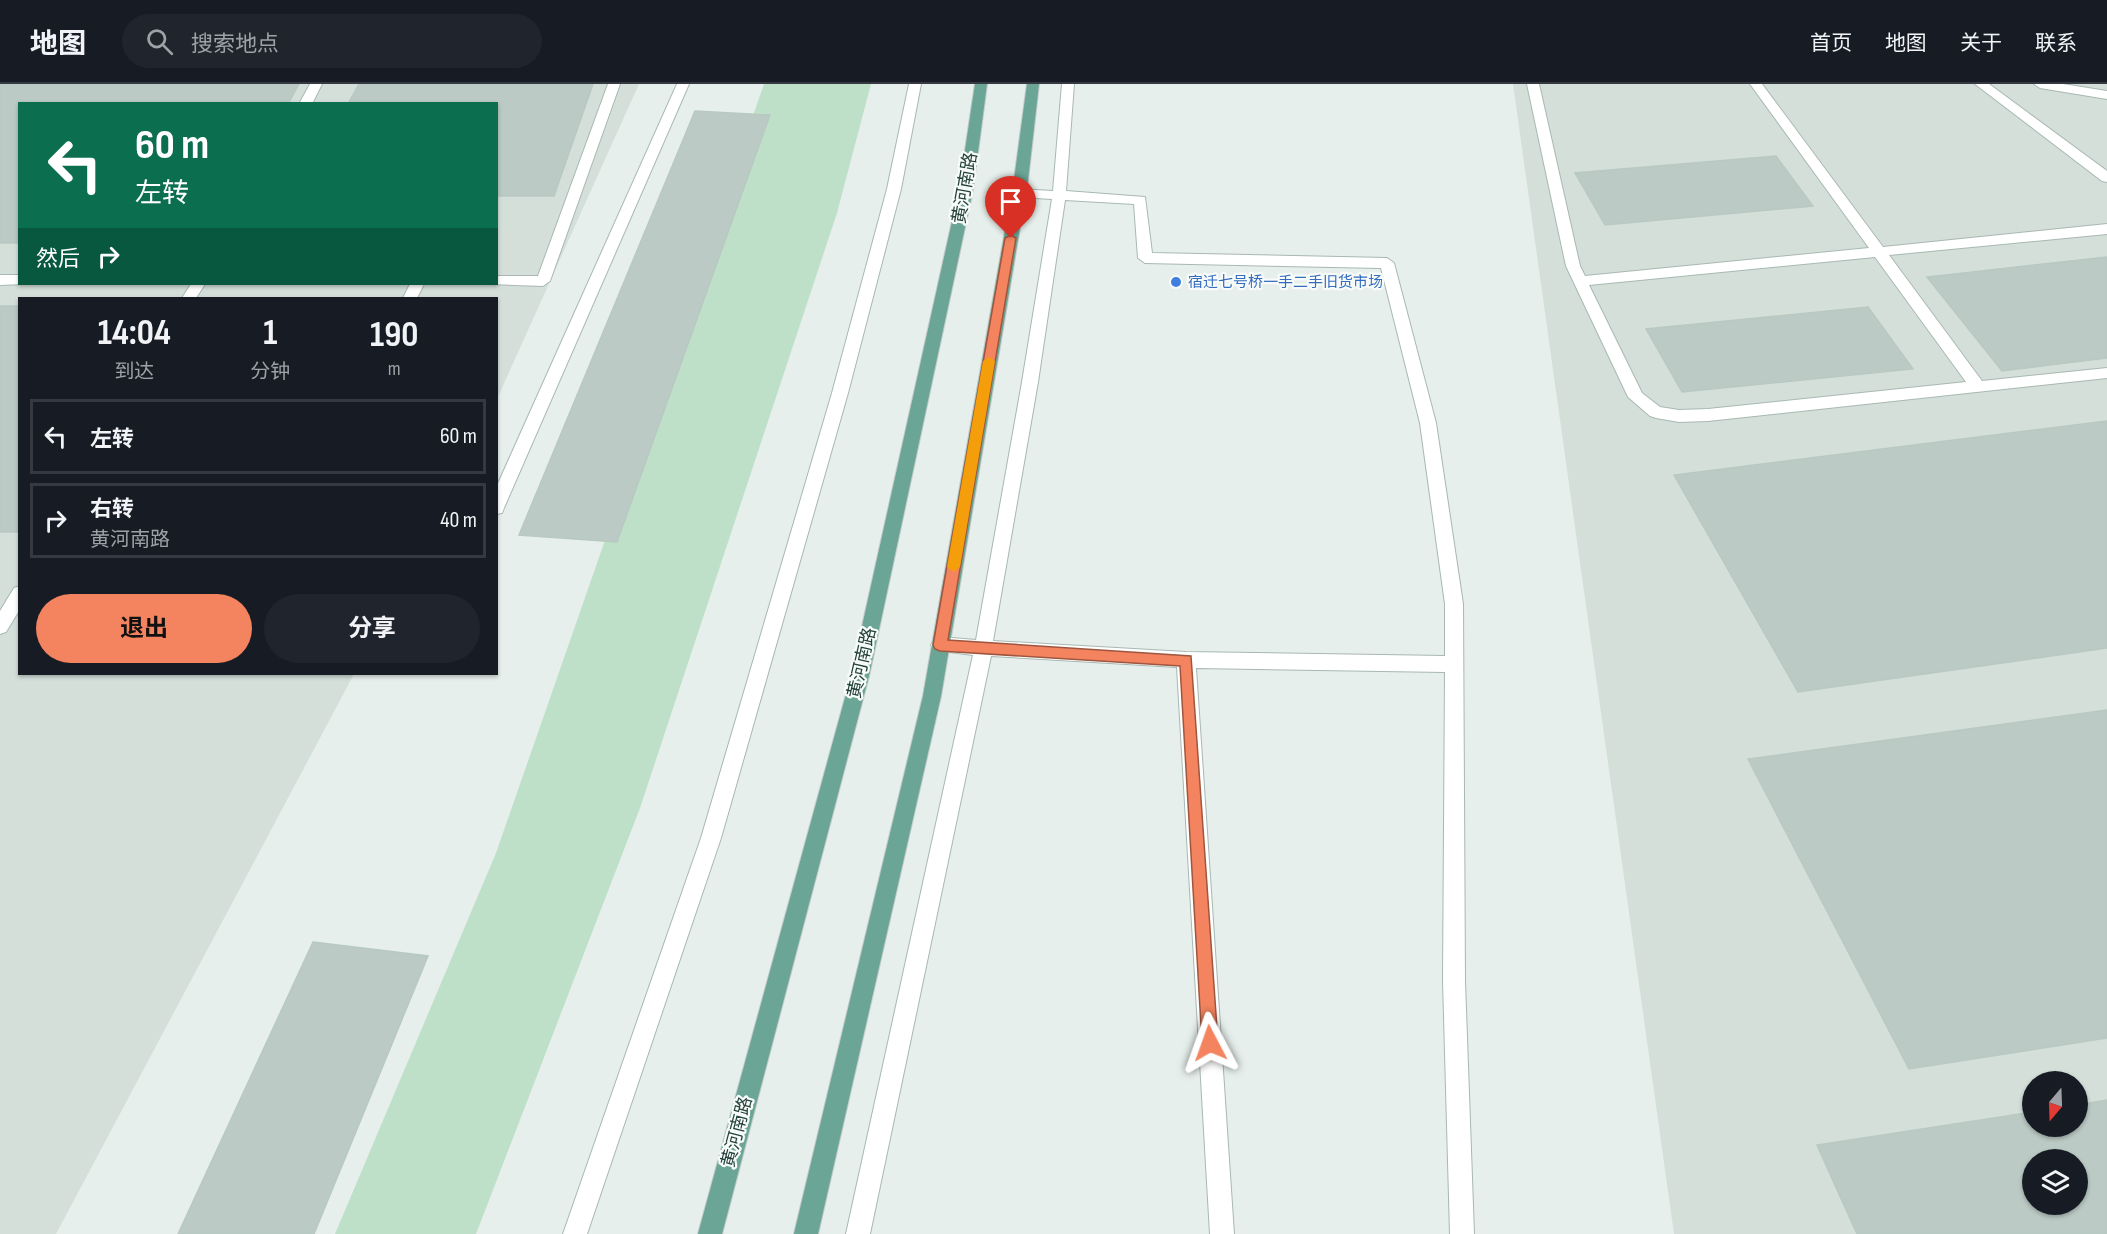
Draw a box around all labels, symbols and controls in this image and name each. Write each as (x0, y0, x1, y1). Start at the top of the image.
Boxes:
search box (122, 14, 542, 68)
icon: search (143, 25, 176, 58)
text: 地图 (30, 28, 86, 61)
text: 搜索地点 (191, 31, 279, 58)
text: 首页 (1810, 31, 1852, 56)
text: 地图 (1885, 31, 1927, 56)
text: 关于 (1960, 31, 2002, 56)
text: 联系 (2035, 31, 2077, 56)
text: 60 m (135, 120, 209, 171)
icon: left (36, 126, 114, 204)
street label: 黄河南路 (948, 151, 982, 225)
pin (985, 176, 1036, 238)
text: 左转 (135, 178, 189, 210)
icon: arrive (994, 185, 1027, 218)
icon: right (92, 240, 125, 273)
text: 然后 (36, 246, 80, 273)
place label: 宿迁七号桥一手二手旧货市场 (1188, 273, 1383, 292)
marker: 宿迁七号桥一手二手旧货市场 (1169, 275, 1183, 289)
text: 14:04 (98, 312, 171, 355)
text: 1 (263, 312, 277, 355)
text: 190 (370, 314, 418, 357)
text: m (388, 357, 401, 381)
text: 到达 (114, 360, 154, 384)
text: 分钟 (250, 360, 290, 384)
icon: left (39, 420, 72, 453)
text: 60 m (440, 423, 477, 450)
text: 左转 (90, 426, 134, 453)
text: 右转 (90, 496, 134, 523)
icon: right (39, 504, 72, 537)
text: 40 m (440, 507, 477, 534)
text: 黄河南路 (90, 528, 170, 552)
button: 退出 (36, 594, 252, 663)
button: 分享 (264, 594, 480, 663)
street label: 黄河南路 (844, 626, 880, 700)
position arrow (1178, 1011, 1242, 1075)
north arrow (2022, 1071, 2088, 1137)
map controls (2022, 1071, 2088, 1215)
street label: 黄河南路 (718, 1095, 756, 1169)
button: layers (2022, 1149, 2088, 1215)

